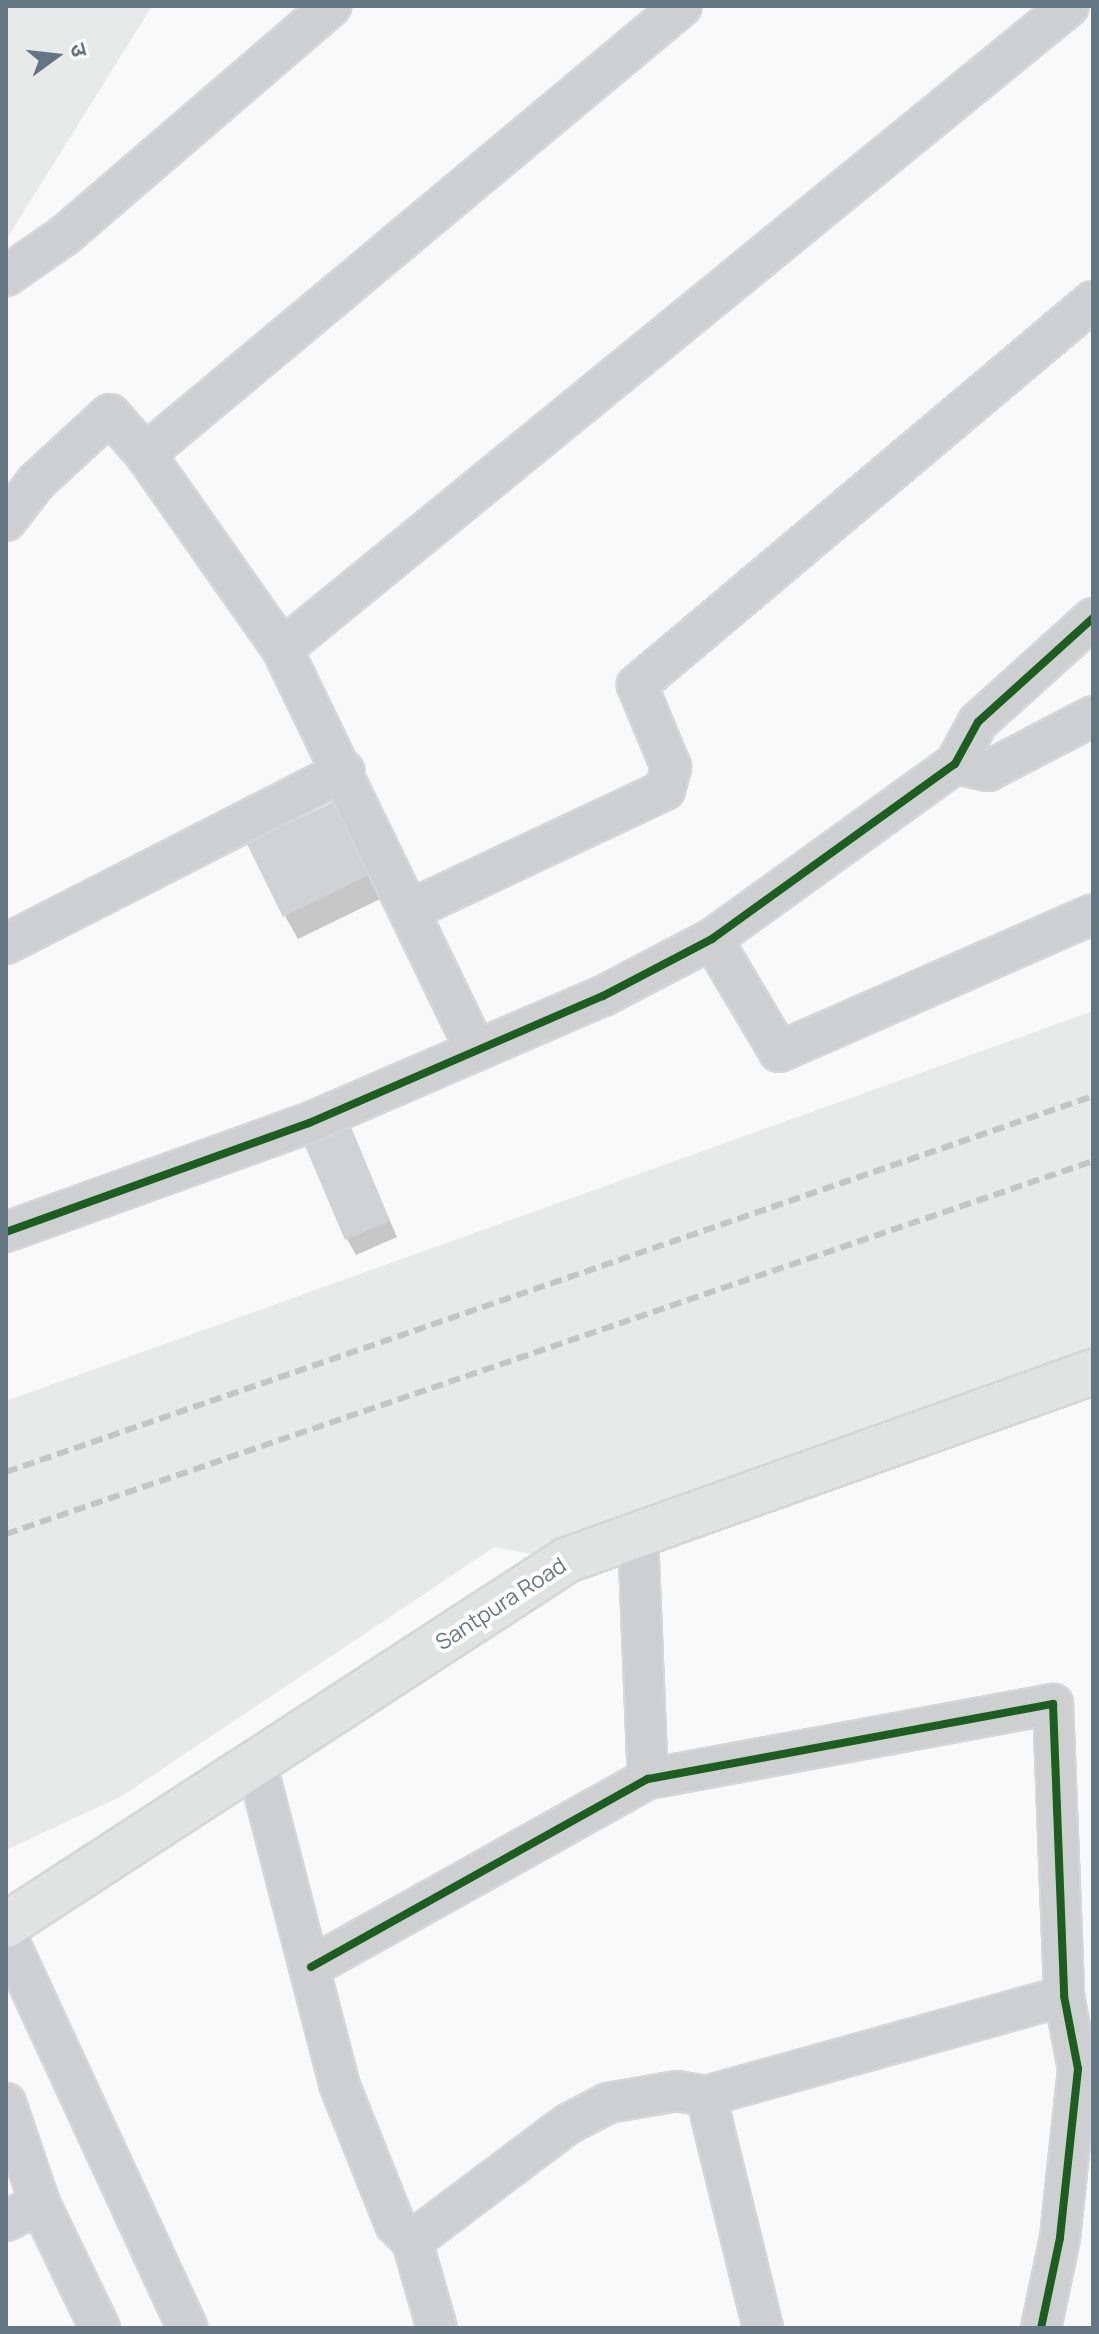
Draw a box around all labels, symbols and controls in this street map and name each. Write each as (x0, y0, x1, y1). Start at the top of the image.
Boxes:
north arrow (16, 16, 96, 96)
text: उ (63, 40, 95, 60)
street label: Santpura Road (431, 1552, 571, 1656)

